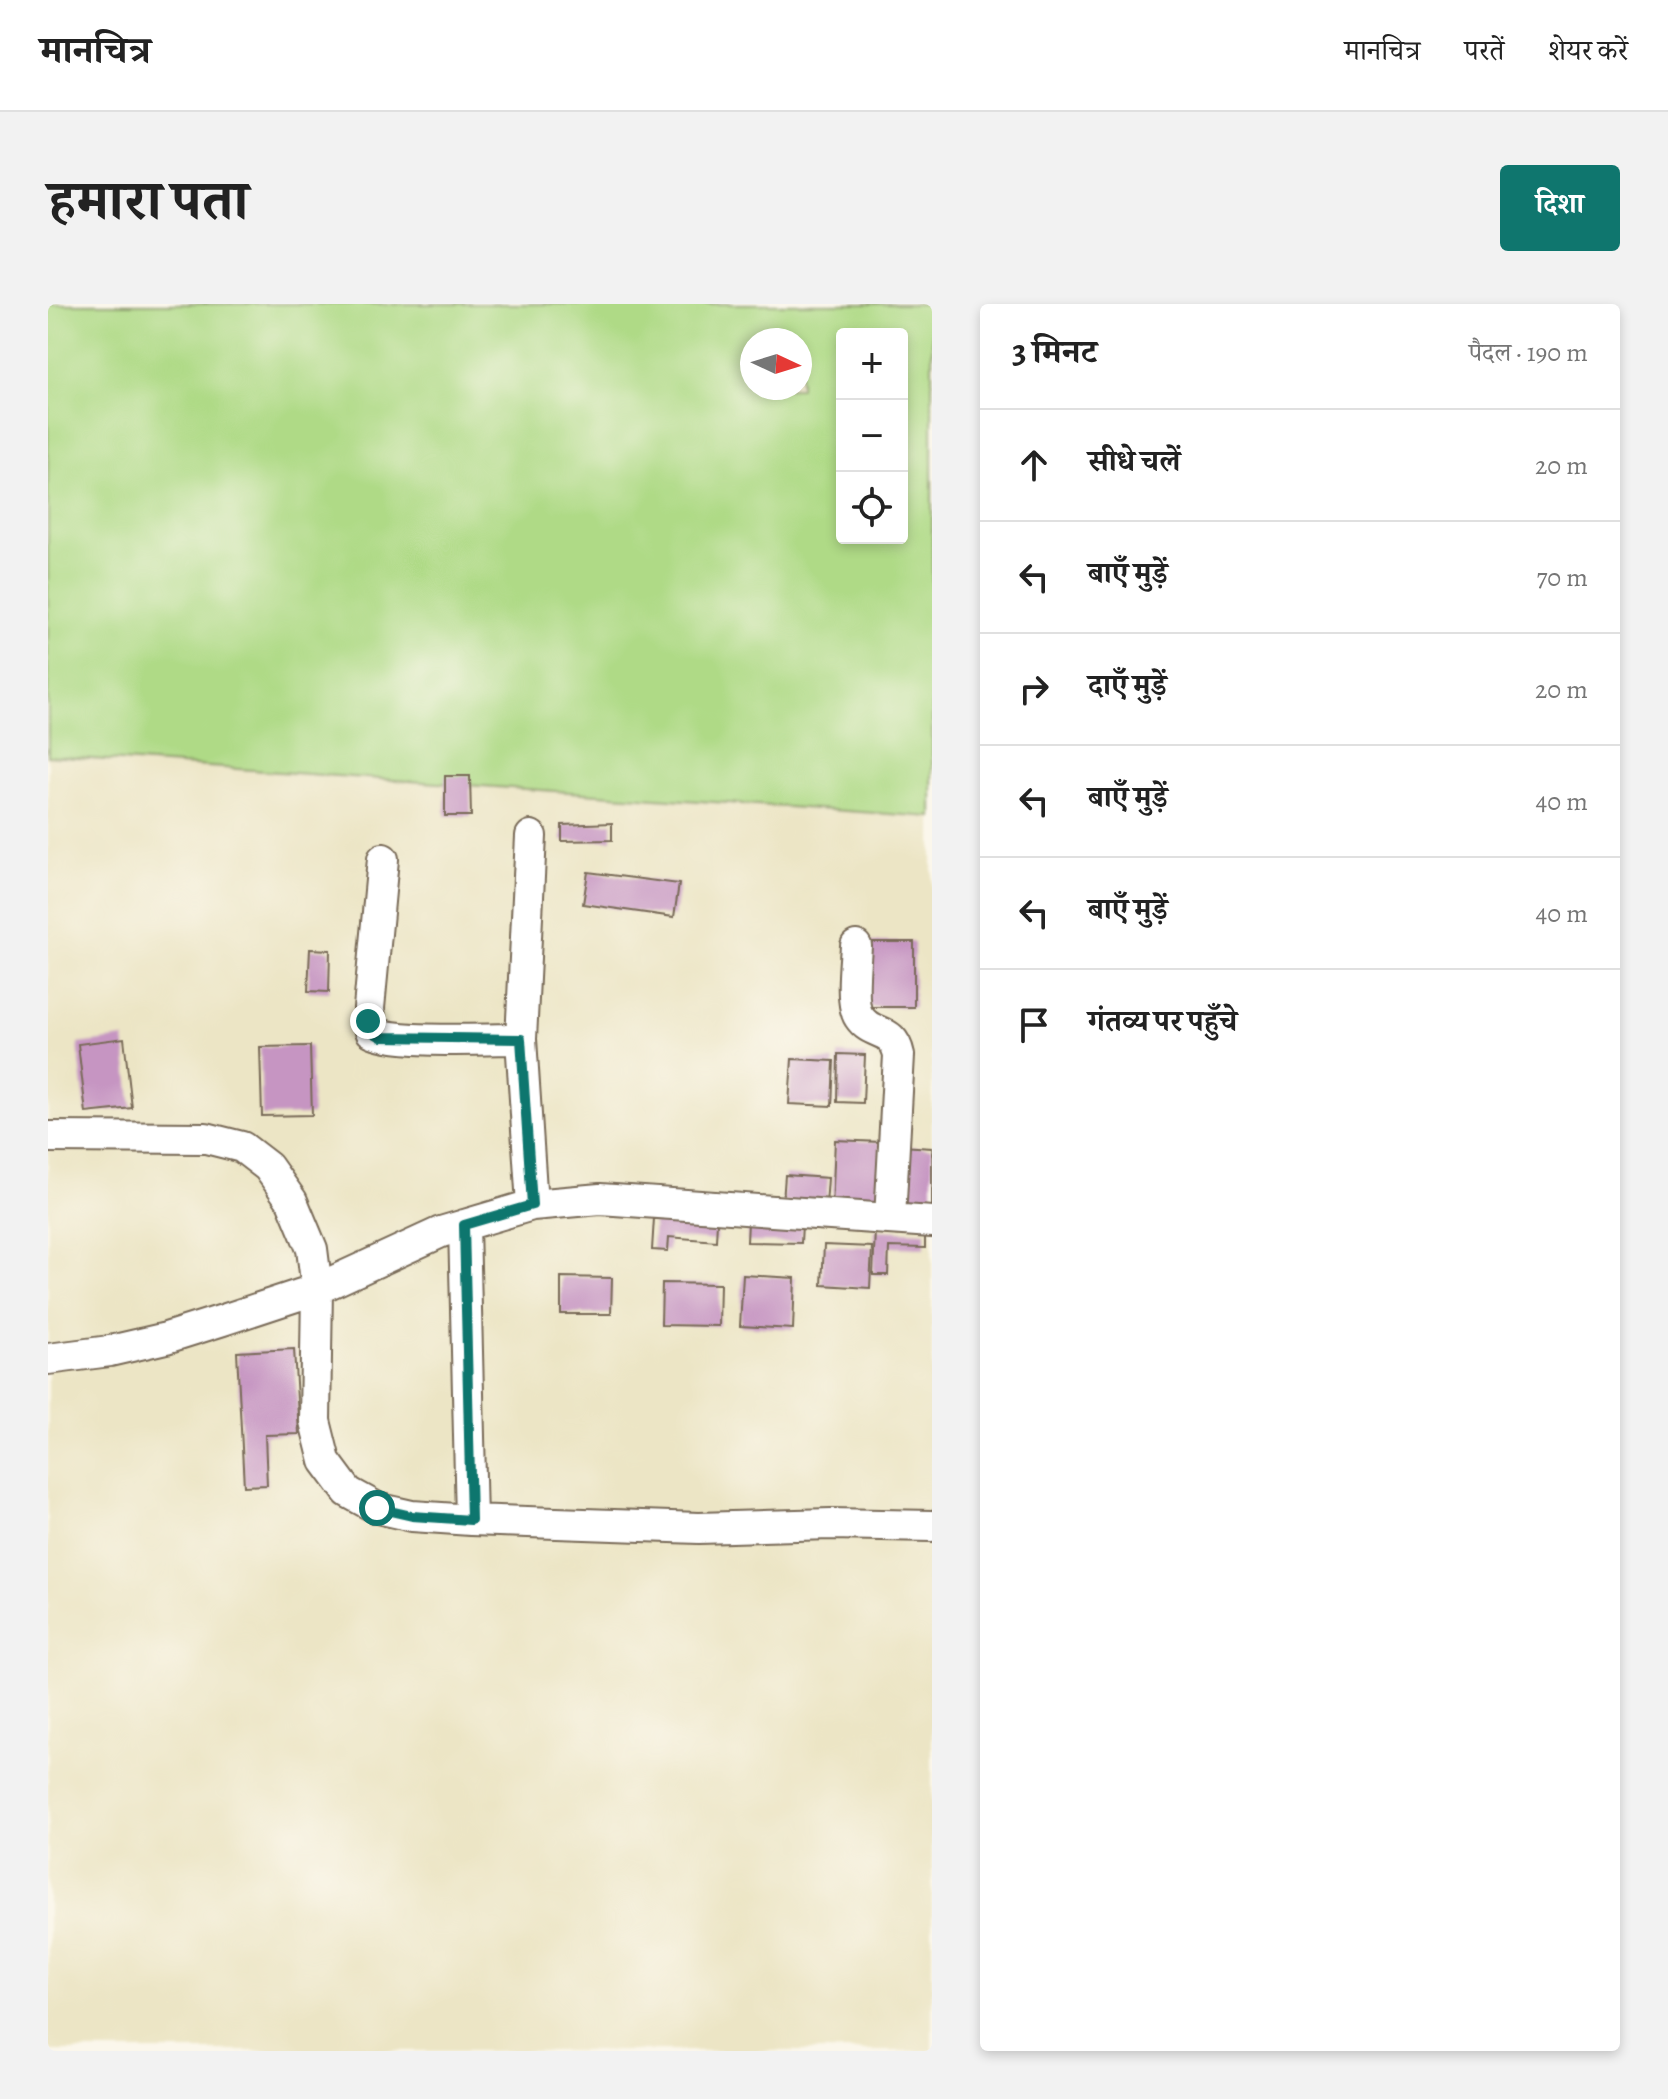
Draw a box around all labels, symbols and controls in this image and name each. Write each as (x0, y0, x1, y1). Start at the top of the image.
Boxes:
text: मानचित्र (40, 24, 151, 76)
text: मानचित्र (1344, 32, 1420, 70)
text: परतें (1464, 32, 1504, 70)
text: शेयर करें (1548, 32, 1628, 70)
text: हमारा पता (48, 162, 248, 238)
button: दिशा (1500, 165, 1620, 251)
north arrow (740, 328, 812, 400)
map controls (836, 328, 908, 544)
button: + (836, 328, 908, 400)
text: 3 मिनट (1012, 328, 1097, 375)
text: पैदल · 190 m (1469, 335, 1588, 370)
button: − (836, 400, 908, 472)
text: सीधे चलें (1088, 441, 1180, 481)
icon: ahead (1012, 443, 1056, 487)
text: 20 m (1535, 448, 1588, 483)
button: locate (836, 472, 908, 544)
text: बाएँ मुड़ें (1088, 553, 1168, 593)
icon: left (1012, 555, 1056, 599)
text: 70 m (1536, 560, 1588, 595)
text: दाएँ मुड़ें (1088, 665, 1167, 705)
icon: right (1012, 667, 1056, 711)
text: 20 m (1535, 672, 1588, 707)
text: बाएँ मुड़ें (1088, 777, 1168, 817)
icon: left (1012, 779, 1056, 823)
text: 40 m (1536, 784, 1588, 819)
text: बाएँ मुड़ें (1088, 889, 1168, 929)
icon: left (1012, 891, 1056, 935)
text: 40 m (1536, 896, 1588, 931)
text: गंतव्य पर पहुँचे (1088, 1001, 1237, 1041)
route end (350, 1003, 386, 1039)
icon: arrive (1012, 1003, 1056, 1047)
route start (359, 1490, 395, 1526)

